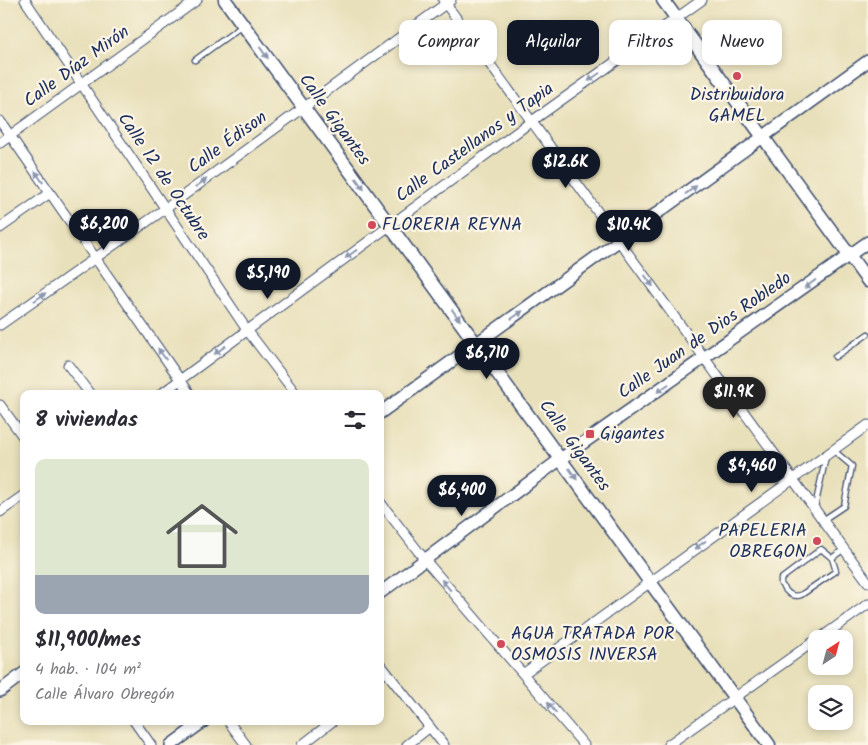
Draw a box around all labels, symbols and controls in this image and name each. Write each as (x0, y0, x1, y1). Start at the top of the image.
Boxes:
street label: Calle Díaz Mirón (18, 19, 136, 115)
chip: Comprar (399, 20, 497, 65)
chip: Alquilar (507, 20, 599, 65)
chip: Filtros (609, 20, 692, 65)
chip: Nuevo (702, 20, 782, 65)
one-way arrow (259, 46, 269, 60)
street label: Calle Gigantes (291, 68, 378, 172)
marker: Distribuidora GAMEL (731, 70, 743, 82)
one-way arrow (587, 72, 601, 82)
street label: Calle Castellanos y Tapia (390, 75, 560, 211)
place label: Distribuidora GAMEL (690, 81, 784, 131)
street label: Calle Édison (182, 104, 274, 182)
street label: Calle 12 de Octubre (109, 107, 217, 247)
pin: $12.6K (525, 146, 607, 189)
text: $12.6K (543, 150, 589, 175)
one-way arrow (34, 170, 44, 184)
one-way arrow (194, 177, 207, 188)
one-way arrow (355, 177, 365, 191)
one-way arrow (684, 185, 698, 195)
pin: $6,200 (63, 208, 145, 251)
pin: $10.4K (588, 210, 670, 252)
place label: FLORERIA REYNA (382, 211, 522, 240)
text: $6,200 (80, 212, 128, 237)
text: $10.4K (607, 213, 651, 238)
marker: FLORERIA REYNA (366, 219, 378, 231)
one-way arrow (344, 249, 358, 259)
pin: $5,190 (227, 258, 309, 300)
text: $5,190 (247, 261, 289, 286)
street label: Calle Juan de Dios Robledo (612, 265, 798, 407)
one-way arrow (643, 275, 653, 288)
one-way arrow (803, 279, 817, 289)
one-way arrow (33, 292, 47, 302)
one-way arrow (451, 308, 462, 321)
one-way arrow (510, 310, 523, 320)
pin: $6,710 (446, 338, 528, 380)
text: $6,710 (466, 341, 508, 366)
one-way arrow (213, 345, 227, 355)
one-way arrow (157, 347, 167, 361)
pin: $11.9K (693, 376, 775, 419)
text: $11.9K (714, 380, 754, 405)
one-way arrow (656, 383, 670, 393)
street label: Calle Gigantes (531, 394, 618, 498)
text: 8 viviendas (35, 404, 138, 437)
icon: filters (341, 406, 369, 434)
place label: Gigantes (600, 420, 665, 449)
marker: Gigantes (584, 428, 596, 440)
pin: $4,460 (711, 450, 793, 493)
text: $4,460 (728, 454, 776, 479)
one-way arrow (568, 468, 578, 481)
pin: $6,400 (421, 474, 503, 517)
text: $6,400 (438, 478, 486, 503)
icon: home (157, 491, 247, 581)
place label: PAPELERIA OBREGON (719, 517, 807, 567)
marker: PAPELERIA OBREGON (811, 535, 823, 547)
one-way arrow (693, 540, 707, 550)
one-way arrow (441, 578, 452, 591)
place label: AGUA TRATADA POR OSMOSIS INVERSA (511, 620, 675, 670)
text: $11,900/mes (35, 624, 141, 657)
north arrow (808, 630, 852, 675)
map controls (808, 630, 853, 730)
marker: AGUA TRATADA POR OSMOSIS INVERSA (495, 638, 507, 650)
text: 4 hab. · 104 m² (35, 657, 141, 682)
text: Calle Álvaro Obregón (35, 682, 174, 707)
button: layers (808, 685, 853, 730)
one-way arrow (546, 703, 558, 715)

